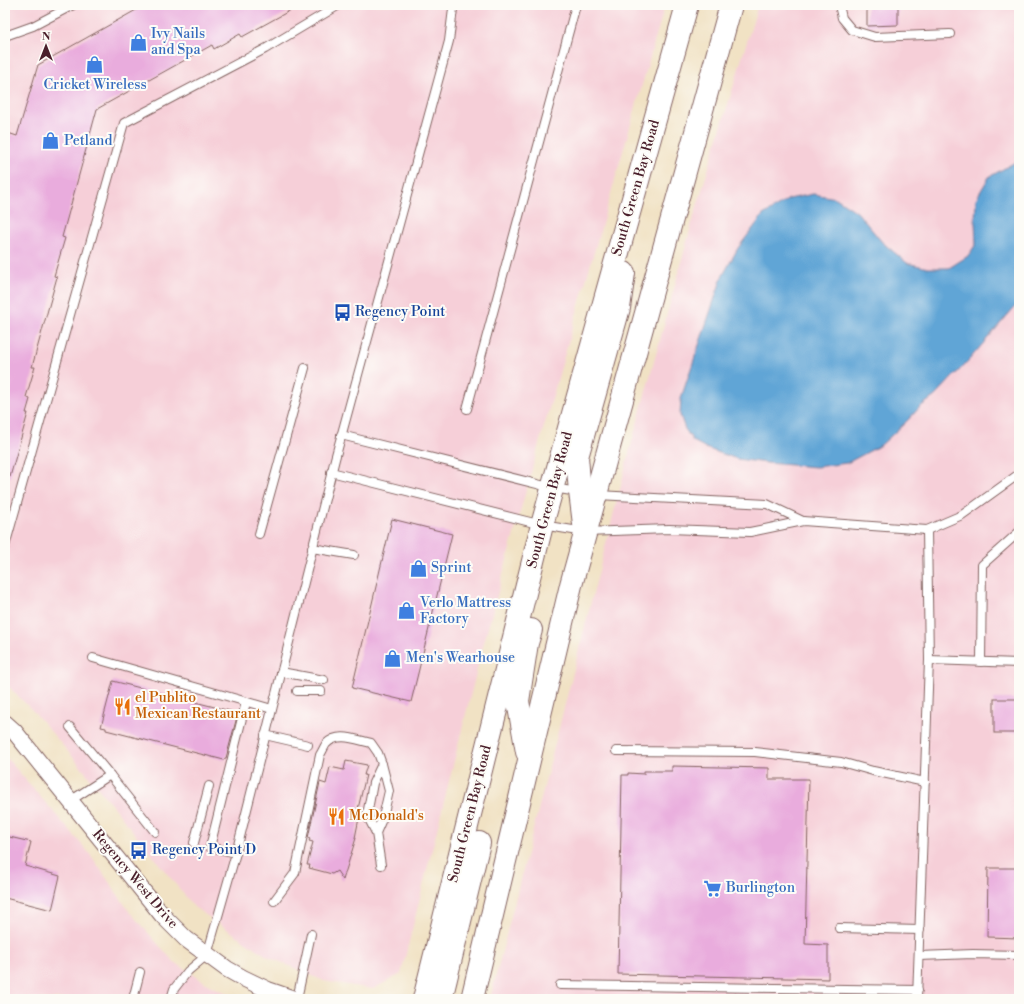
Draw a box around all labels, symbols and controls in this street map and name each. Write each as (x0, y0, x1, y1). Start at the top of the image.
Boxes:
place label: Ivy Nails and Spa (151, 25, 205, 59)
north arrow (26, 26, 66, 66)
text: N (42, 30, 51, 44)
shop icon: Ivy Nails and Spa (128, 32, 148, 52)
shop icon: Cricket Wireless (85, 55, 105, 75)
place label: Cricket Wireless (43, 76, 147, 94)
street label: South Green Bay Road (608, 118, 664, 258)
shop icon: Petland (41, 131, 61, 151)
place label: Petland (64, 132, 112, 150)
bus stop icon: Regency Point (332, 302, 352, 322)
place label: Regency Point (355, 303, 445, 321)
street label: South Green Bay Road (523, 430, 577, 570)
shop icon: Sprint (408, 558, 428, 578)
place label: Sprint (431, 559, 471, 577)
place label: Verlo Mattress Factory (419, 594, 511, 628)
shop icon: Verlo Mattress Factory (397, 601, 417, 621)
shop icon: Men's Wearhouse (383, 648, 403, 668)
place label: Men's Wearhouse (406, 649, 515, 667)
place label: el Publito Mexican Restaurant (135, 689, 261, 723)
restaurant icon: el Publito Mexican Restaurant (112, 696, 132, 716)
street label: South Green Bay Road (444, 743, 496, 884)
restaurant icon: McDonald's (326, 806, 346, 826)
place label: McDonald's (349, 807, 424, 825)
street label: Regency West Drive (88, 826, 182, 932)
bus stop icon: Regency Point D (129, 840, 149, 860)
place label: Regency Point D (152, 841, 256, 859)
supermarket icon: Burlington (703, 878, 723, 898)
place label: Burlington (725, 879, 796, 897)

